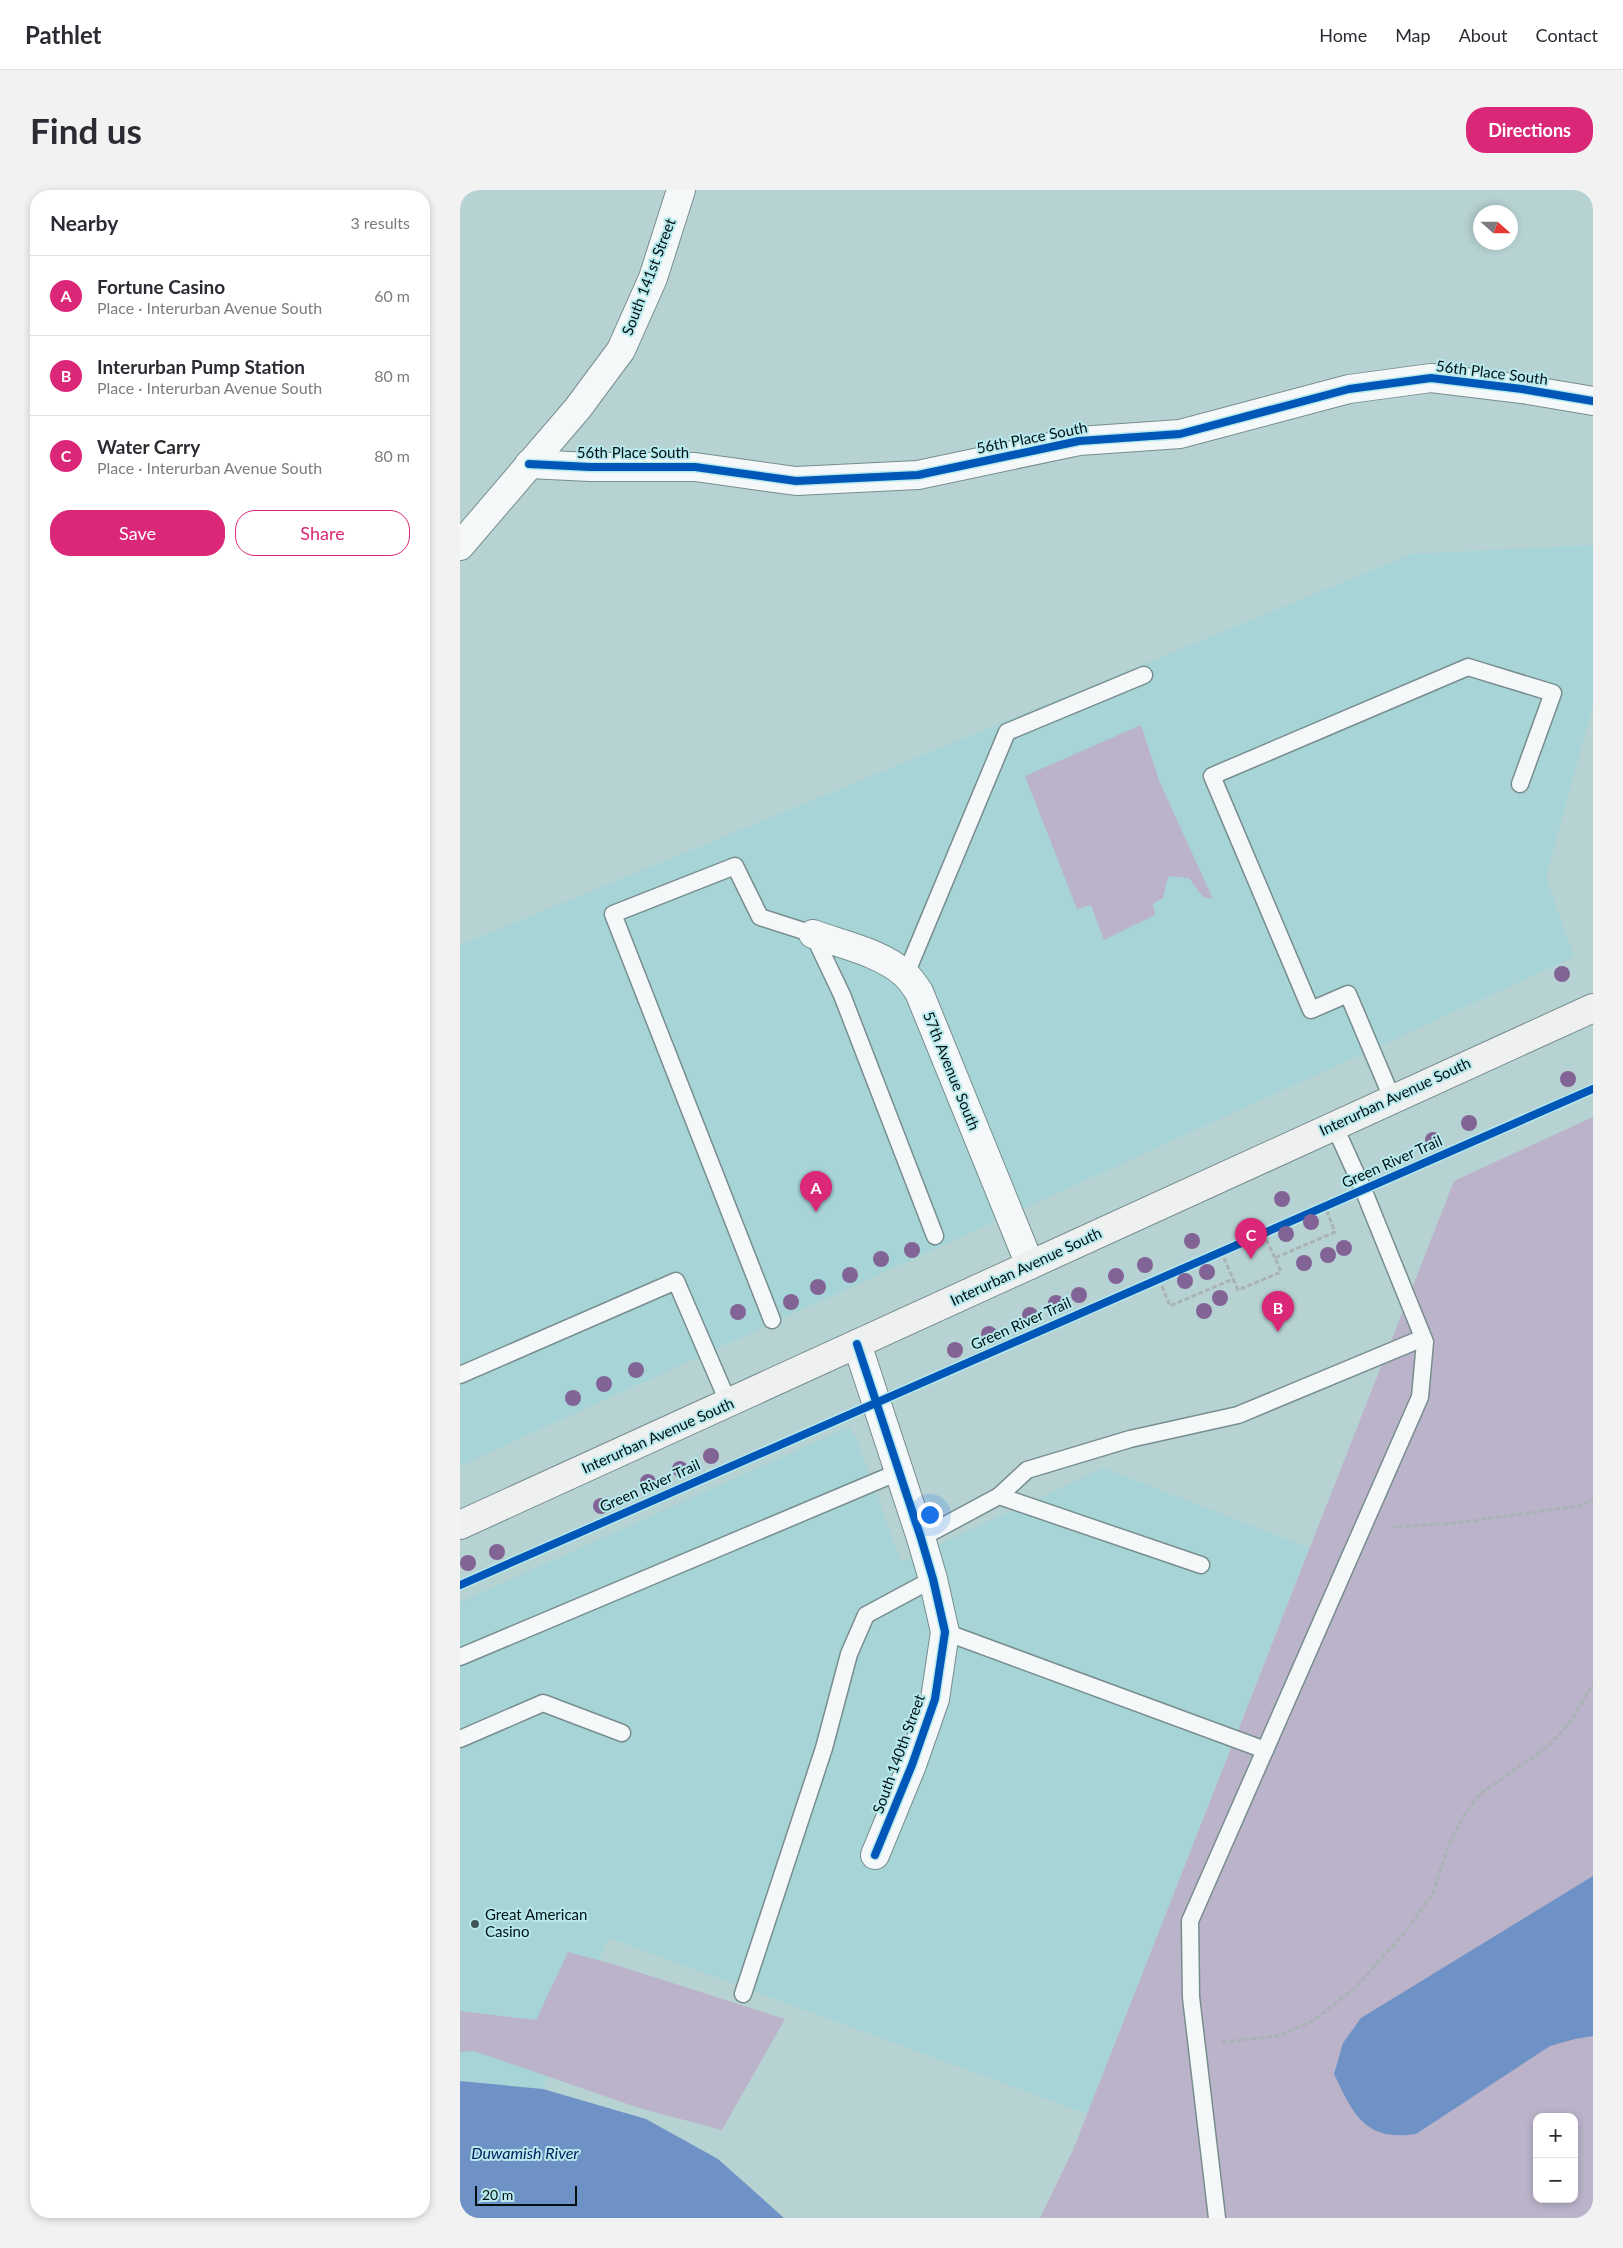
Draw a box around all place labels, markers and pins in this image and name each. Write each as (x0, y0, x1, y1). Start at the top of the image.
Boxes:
pin: A (800, 1171, 832, 1212)
pin: C (1235, 1218, 1267, 1259)
pin: B (1262, 1291, 1294, 1332)
place label: Great American Casino (485, 1905, 587, 1940)
marker: Great American Casino (469, 1918, 481, 1930)

